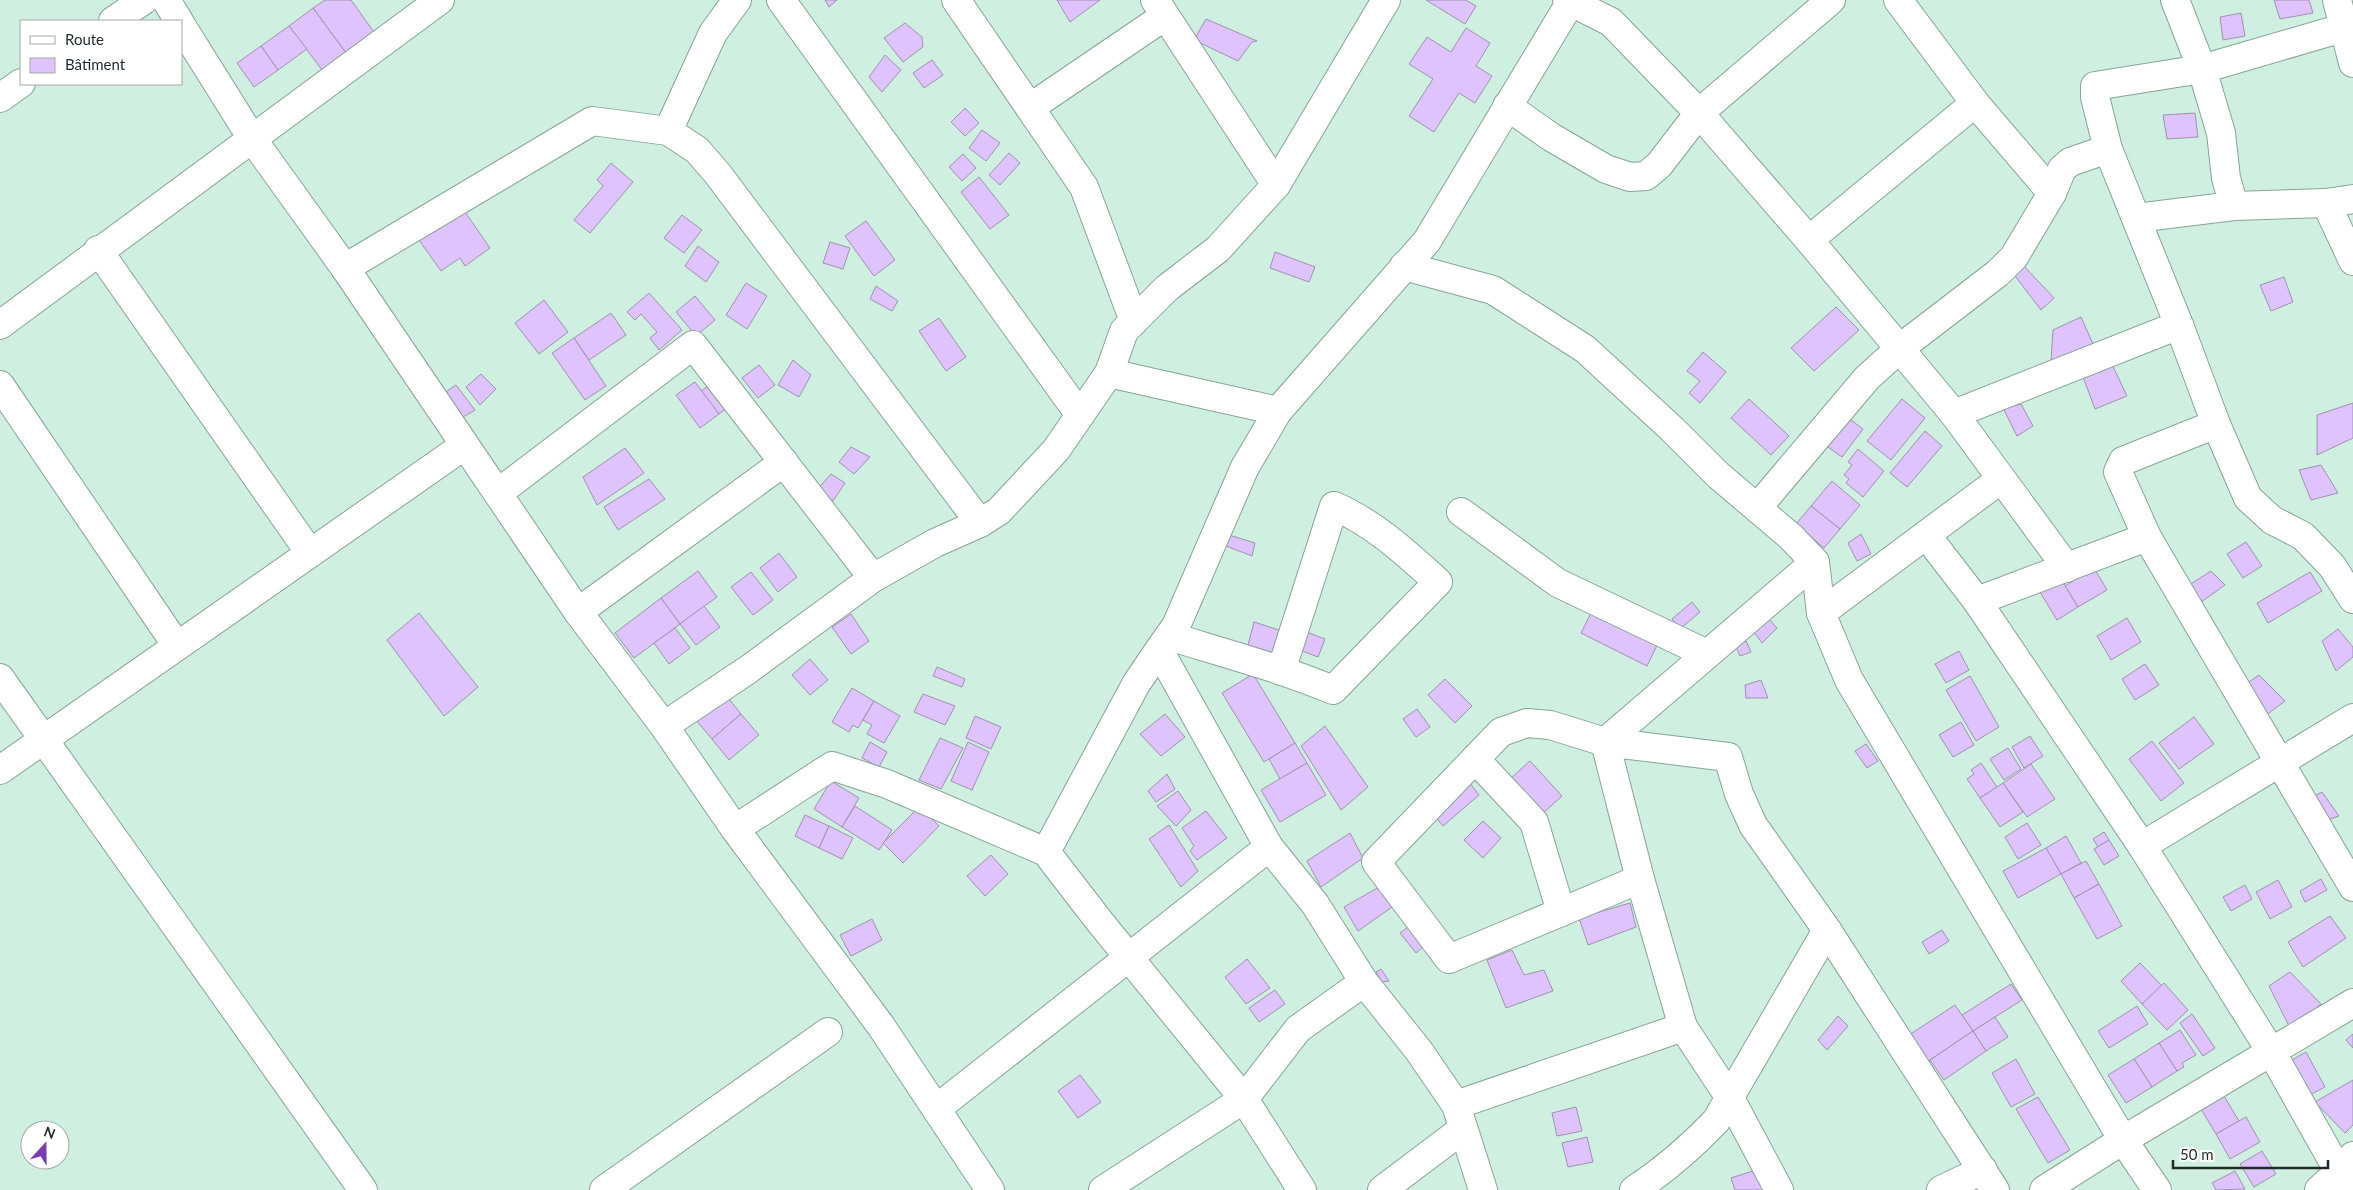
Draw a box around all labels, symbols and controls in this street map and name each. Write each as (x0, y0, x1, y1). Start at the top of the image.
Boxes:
legend (20, 20, 182, 85)
text: Route (65, 30, 104, 48)
text: Bâtiment (65, 55, 126, 73)
north arrow (20, 1120, 70, 1170)
text: N (42, 1123, 58, 1142)
scale bar (2173, 1138, 2328, 1170)
text: 50 m (2180, 1145, 2214, 1163)

